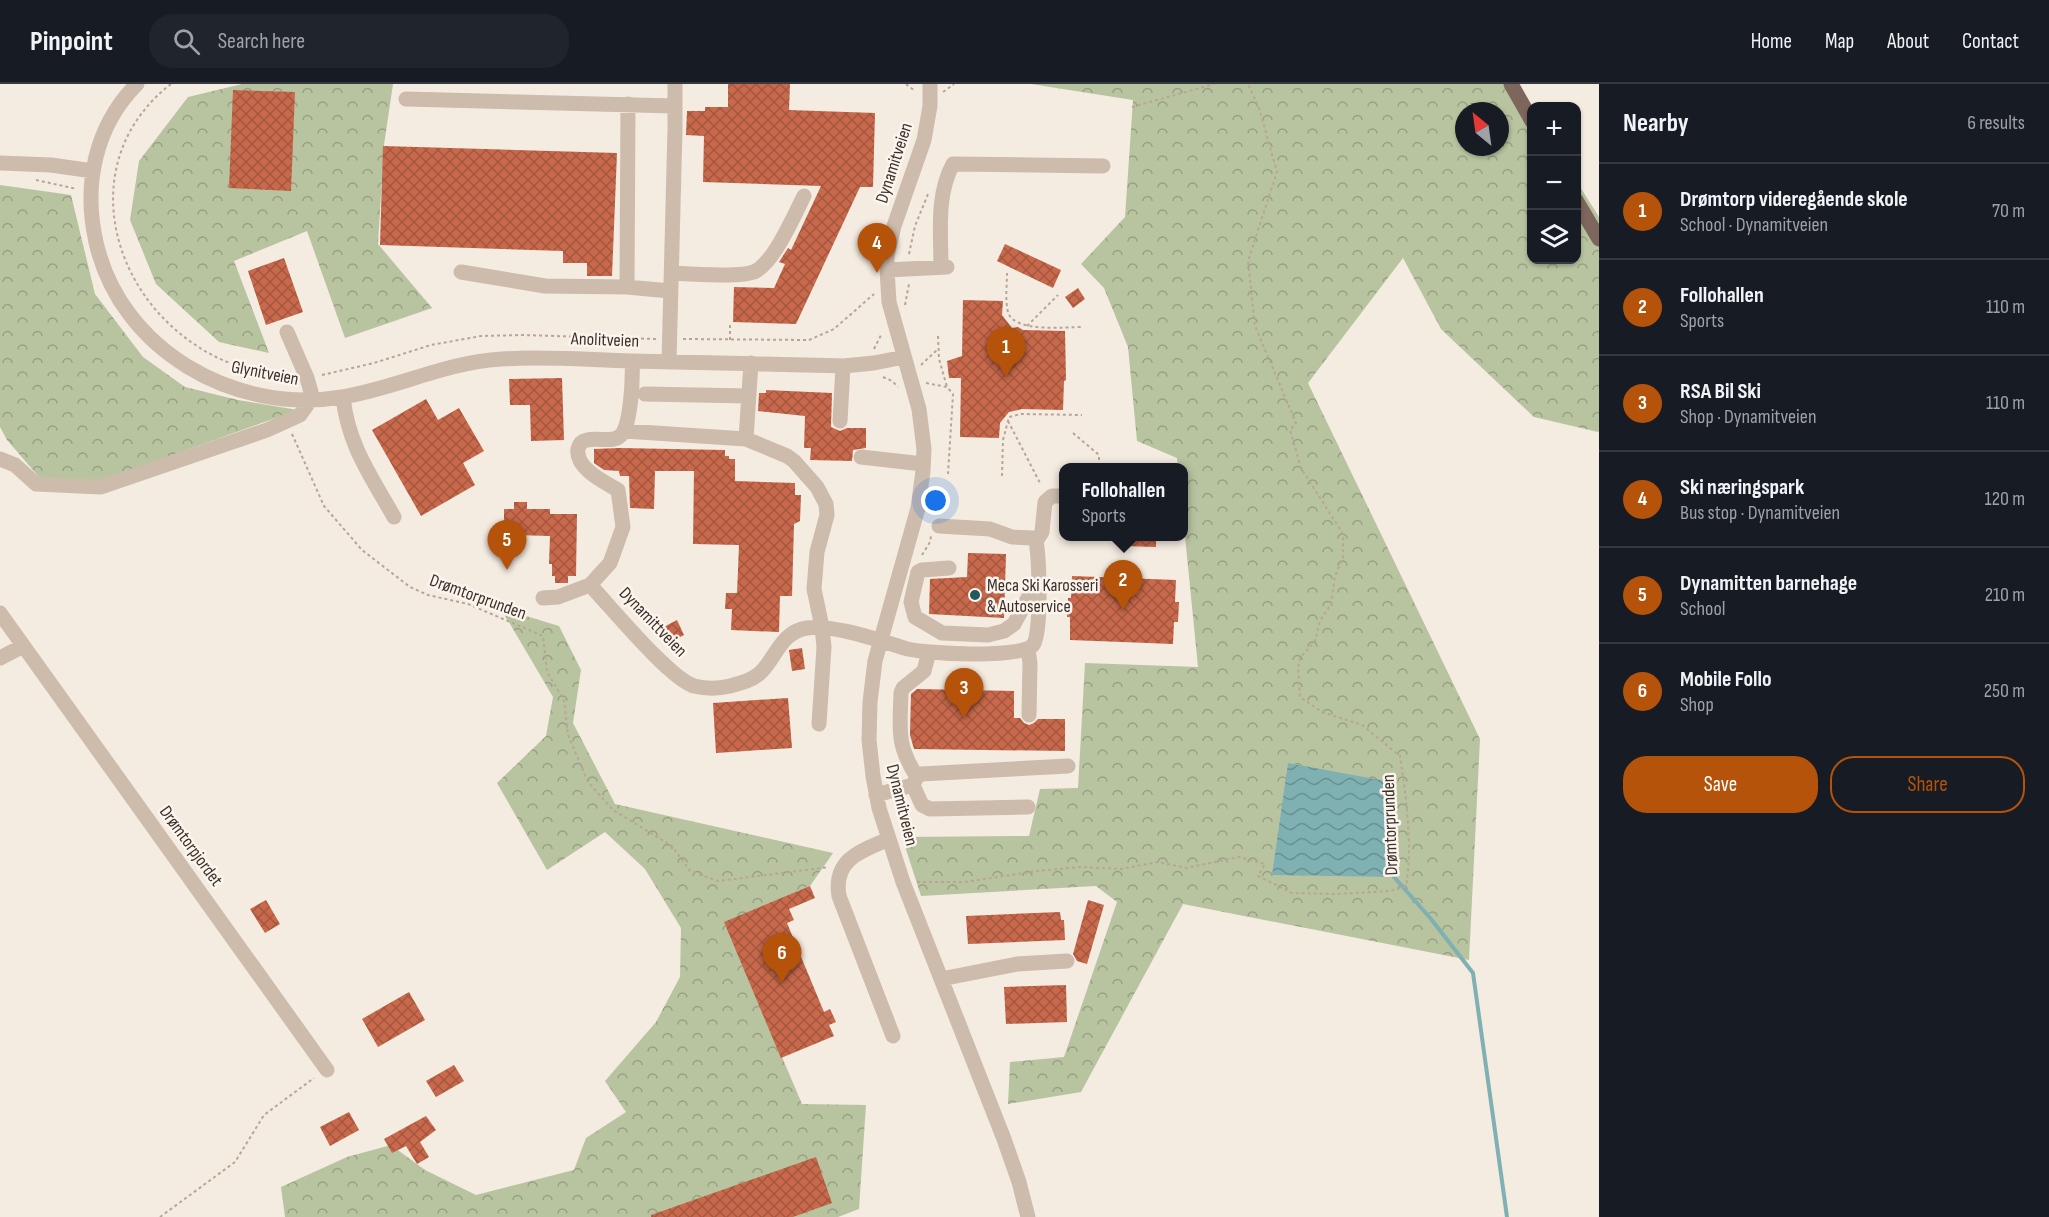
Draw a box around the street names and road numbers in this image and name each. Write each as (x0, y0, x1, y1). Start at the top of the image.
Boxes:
street label: Dynamitveien (871, 120, 917, 206)
street label: Anolitveien (570, 328, 639, 352)
street label: Glynitveien (229, 356, 301, 390)
street label: Drømtorprunden (427, 570, 529, 624)
street label: Dynamittveien (615, 583, 691, 661)
street label: Dynamitveien (882, 762, 922, 848)
street label: Drømtorprunden (1378, 774, 1402, 876)
street label: Drømtorpjordet (155, 802, 227, 891)

